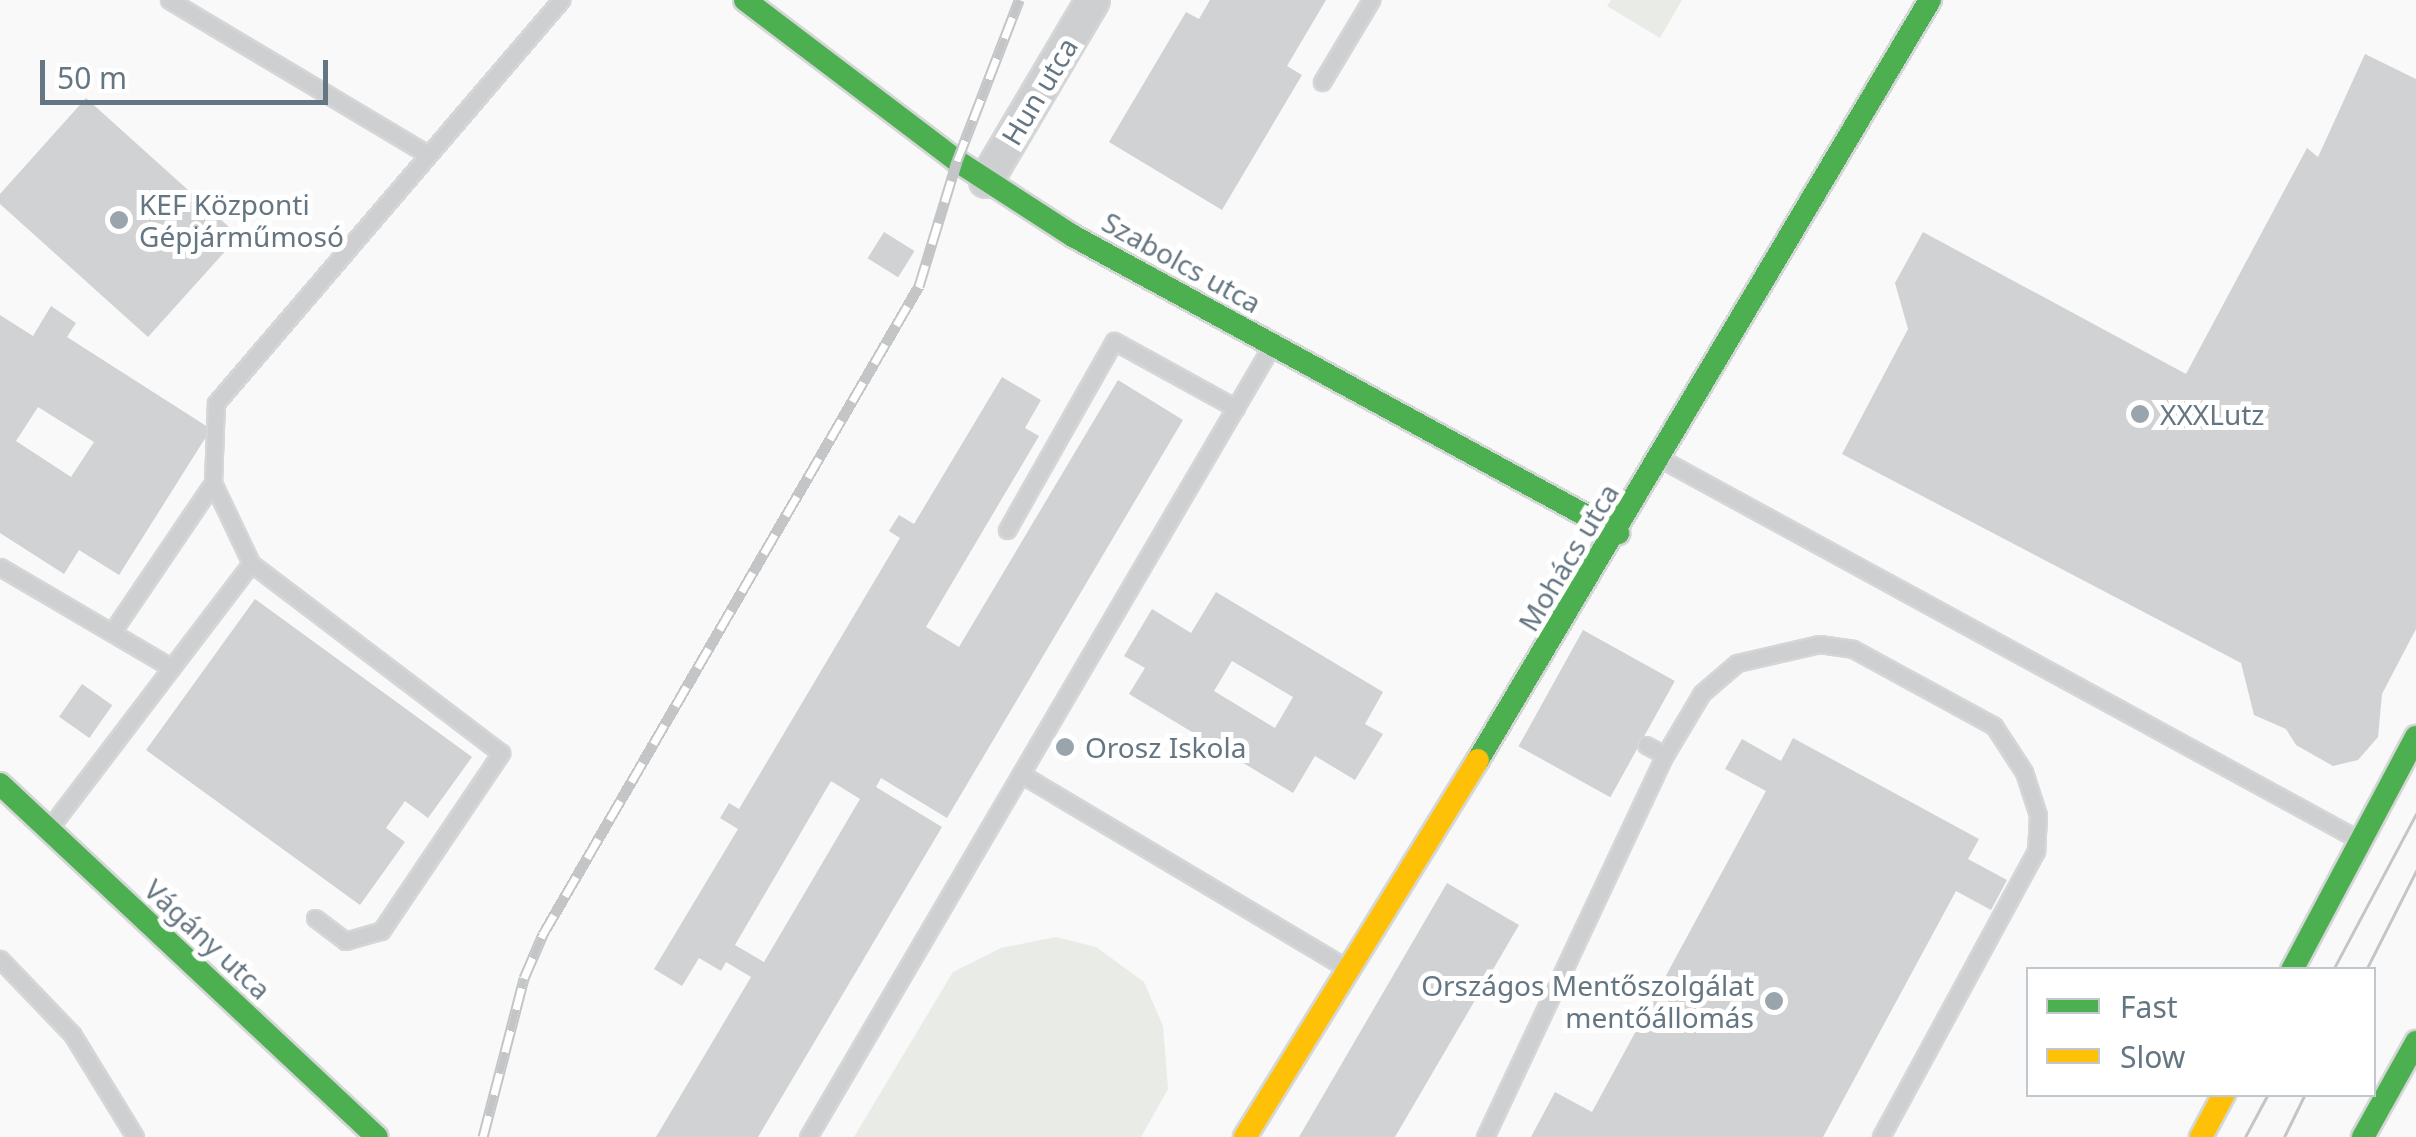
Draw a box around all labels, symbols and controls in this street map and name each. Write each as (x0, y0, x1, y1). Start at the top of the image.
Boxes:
street label: Hun utca (994, 31, 1084, 151)
scale bar (45, 40, 332, 102)
text: 50 m (57, 57, 127, 98)
place label: KEF Központi Gépjárműmosó (139, 187, 344, 253)
street label: Szabolcs utca (1097, 205, 1267, 319)
marker: KEF Központi Gépjárműmosó (108, 209, 130, 231)
place label: XXXLutz (2160, 397, 2264, 431)
marker: XXXLutz (2129, 403, 2151, 425)
street label: Mohács utca (1511, 477, 1625, 637)
place label: Orosz Iskola (1085, 730, 1246, 764)
marker: Orosz Iskola (1054, 736, 1076, 758)
street label: Vágány utca (138, 872, 278, 1006)
legend (2026, 967, 2376, 1097)
place label: Országos Mentőszolgálat mentőállomás (1421, 968, 1754, 1034)
text: Fast (2120, 986, 2178, 1027)
marker: Országos Mentőszolgálat mentőállomás (1763, 990, 1785, 1012)
text: Slow (2120, 1036, 2185, 1077)

